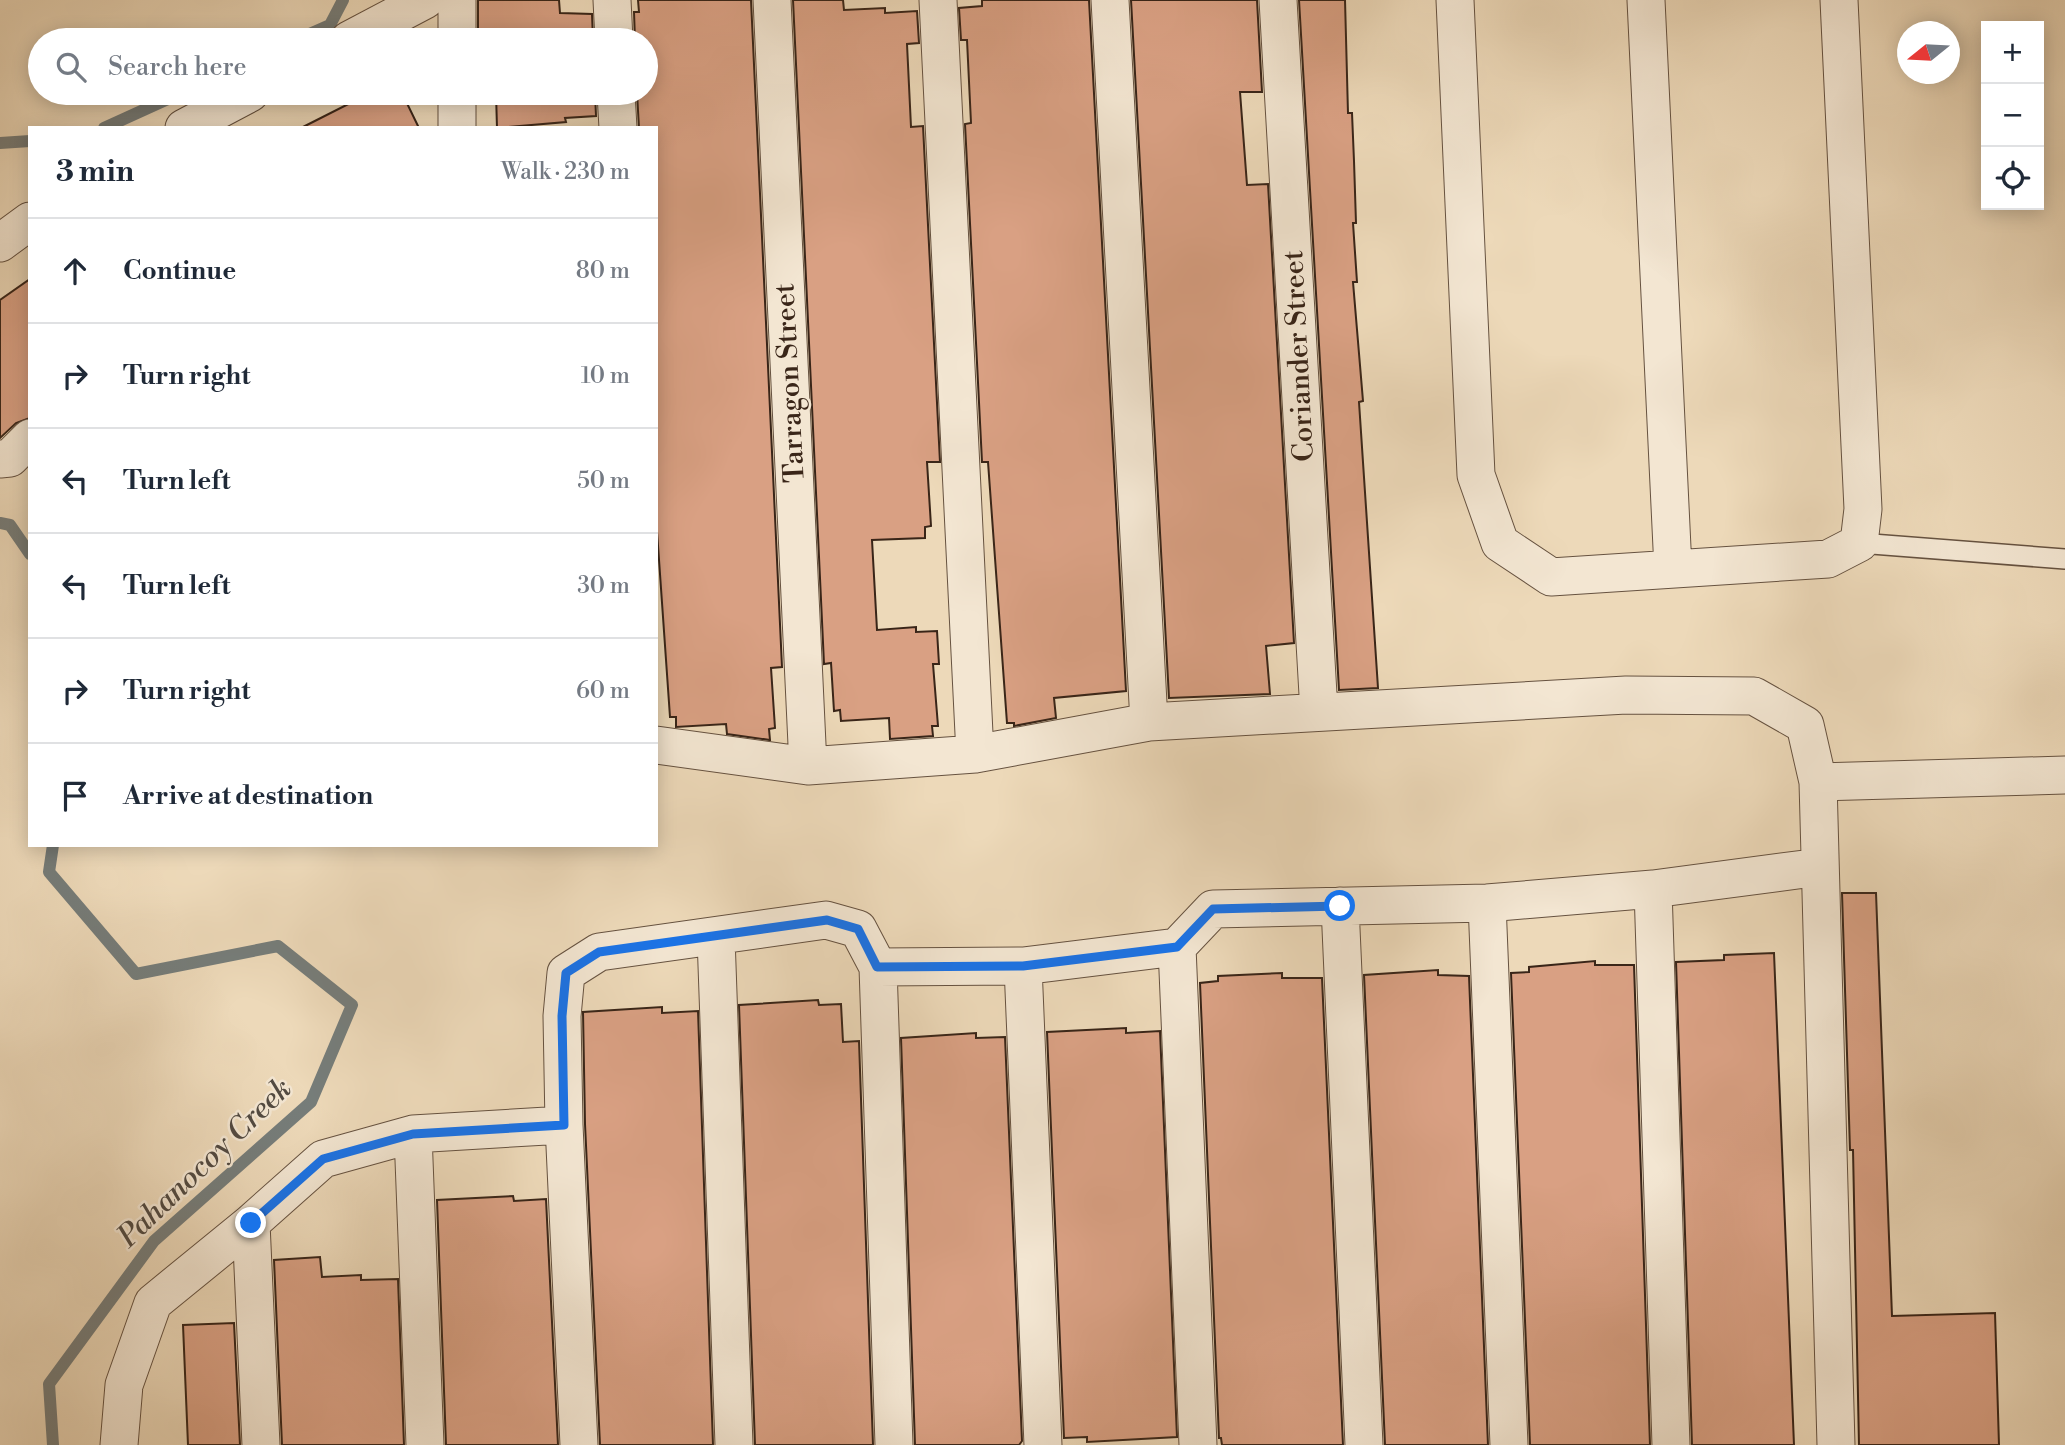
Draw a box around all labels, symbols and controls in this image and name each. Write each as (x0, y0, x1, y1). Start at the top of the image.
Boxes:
north arrow (1897, 21, 1960, 84)
map controls (1981, 21, 2044, 210)
button: + (1981, 21, 2044, 84)
search box (28, 28, 658, 105)
icon: search (52, 48, 90, 86)
text: Search here (108, 51, 247, 83)
button: − (1981, 84, 2044, 147)
button: locate (1981, 147, 2044, 210)
text: 3 min (56, 153, 134, 191)
text: Walk · 230 m (501, 158, 630, 186)
street label: Coriander Street (1276, 249, 1322, 463)
icon: ahead (56, 252, 94, 290)
text: Continue (123, 255, 236, 287)
text: 80 m (576, 257, 630, 285)
street label: Tarragon Street (767, 282, 813, 484)
icon: right (56, 357, 94, 395)
text: Turn right (123, 360, 251, 392)
text: 10 m (581, 362, 630, 390)
icon: left (56, 462, 94, 500)
text: Turn left (123, 465, 231, 497)
text: 50 m (577, 467, 630, 495)
icon: left (56, 567, 94, 605)
text: Turn left (123, 570, 231, 602)
text: 30 m (577, 572, 630, 600)
icon: right (56, 672, 94, 710)
text: Turn right (123, 675, 251, 707)
text: 60 m (576, 677, 630, 705)
icon: arrive (56, 777, 94, 815)
text: Arrive at destination (123, 780, 373, 812)
route start (1324, 890, 1355, 921)
water label: Pahanocoy Creek (109, 1070, 300, 1256)
route end (235, 1207, 266, 1238)

